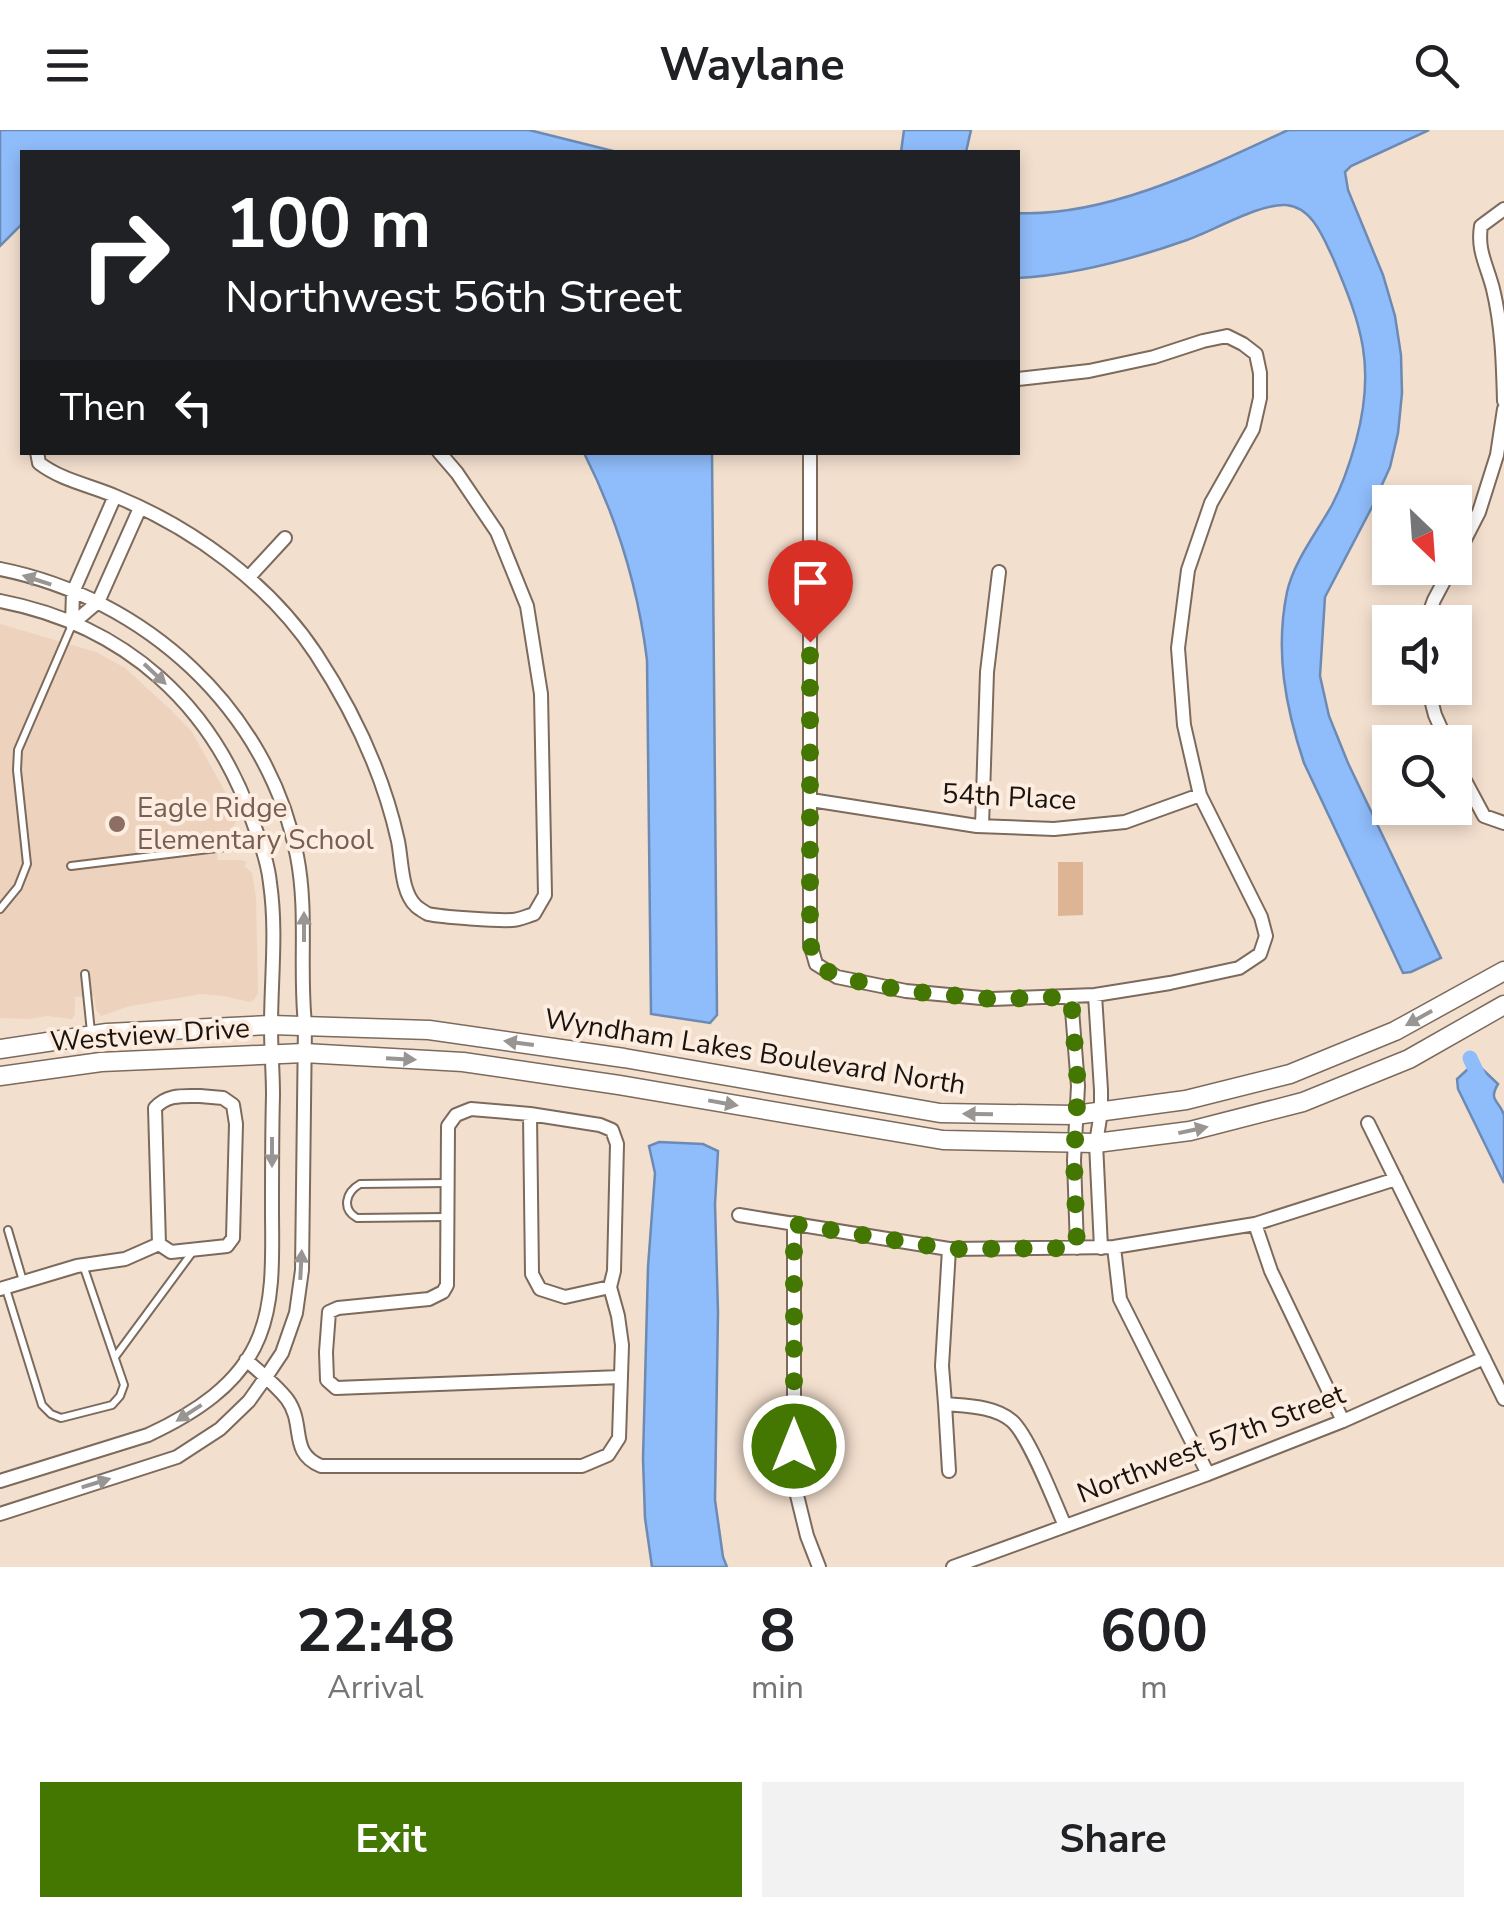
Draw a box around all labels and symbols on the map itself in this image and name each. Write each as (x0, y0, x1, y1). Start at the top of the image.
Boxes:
north arrow (1372, 485, 1472, 585)
pin (768, 540, 853, 643)
one-way arrow (21, 572, 51, 587)
one-way arrow (143, 662, 167, 685)
street label: 54th Place (941, 774, 1077, 820)
place label: Eagle Ridge Elementary School (137, 789, 374, 859)
marker: Eagle Ridge Elementary School (106, 813, 128, 835)
one-way arrow (296, 910, 312, 942)
street label: Wyndham Lakes Boulevard North (542, 1000, 968, 1104)
street label: Westview Drive (49, 1009, 251, 1061)
one-way arrow (1404, 1010, 1433, 1027)
one-way arrow (503, 1034, 534, 1050)
one-way arrow (386, 1051, 418, 1067)
one-way arrow (707, 1096, 739, 1111)
one-way arrow (961, 1106, 993, 1122)
one-way arrow (1178, 1121, 1209, 1137)
one-way arrow (264, 1136, 280, 1168)
one-way arrow (294, 1249, 310, 1281)
street label: Northwest 57th Street (1072, 1375, 1351, 1513)
position arrow (742, 1394, 846, 1498)
one-way arrow (175, 1404, 202, 1422)
one-way arrow (82, 1475, 112, 1490)

